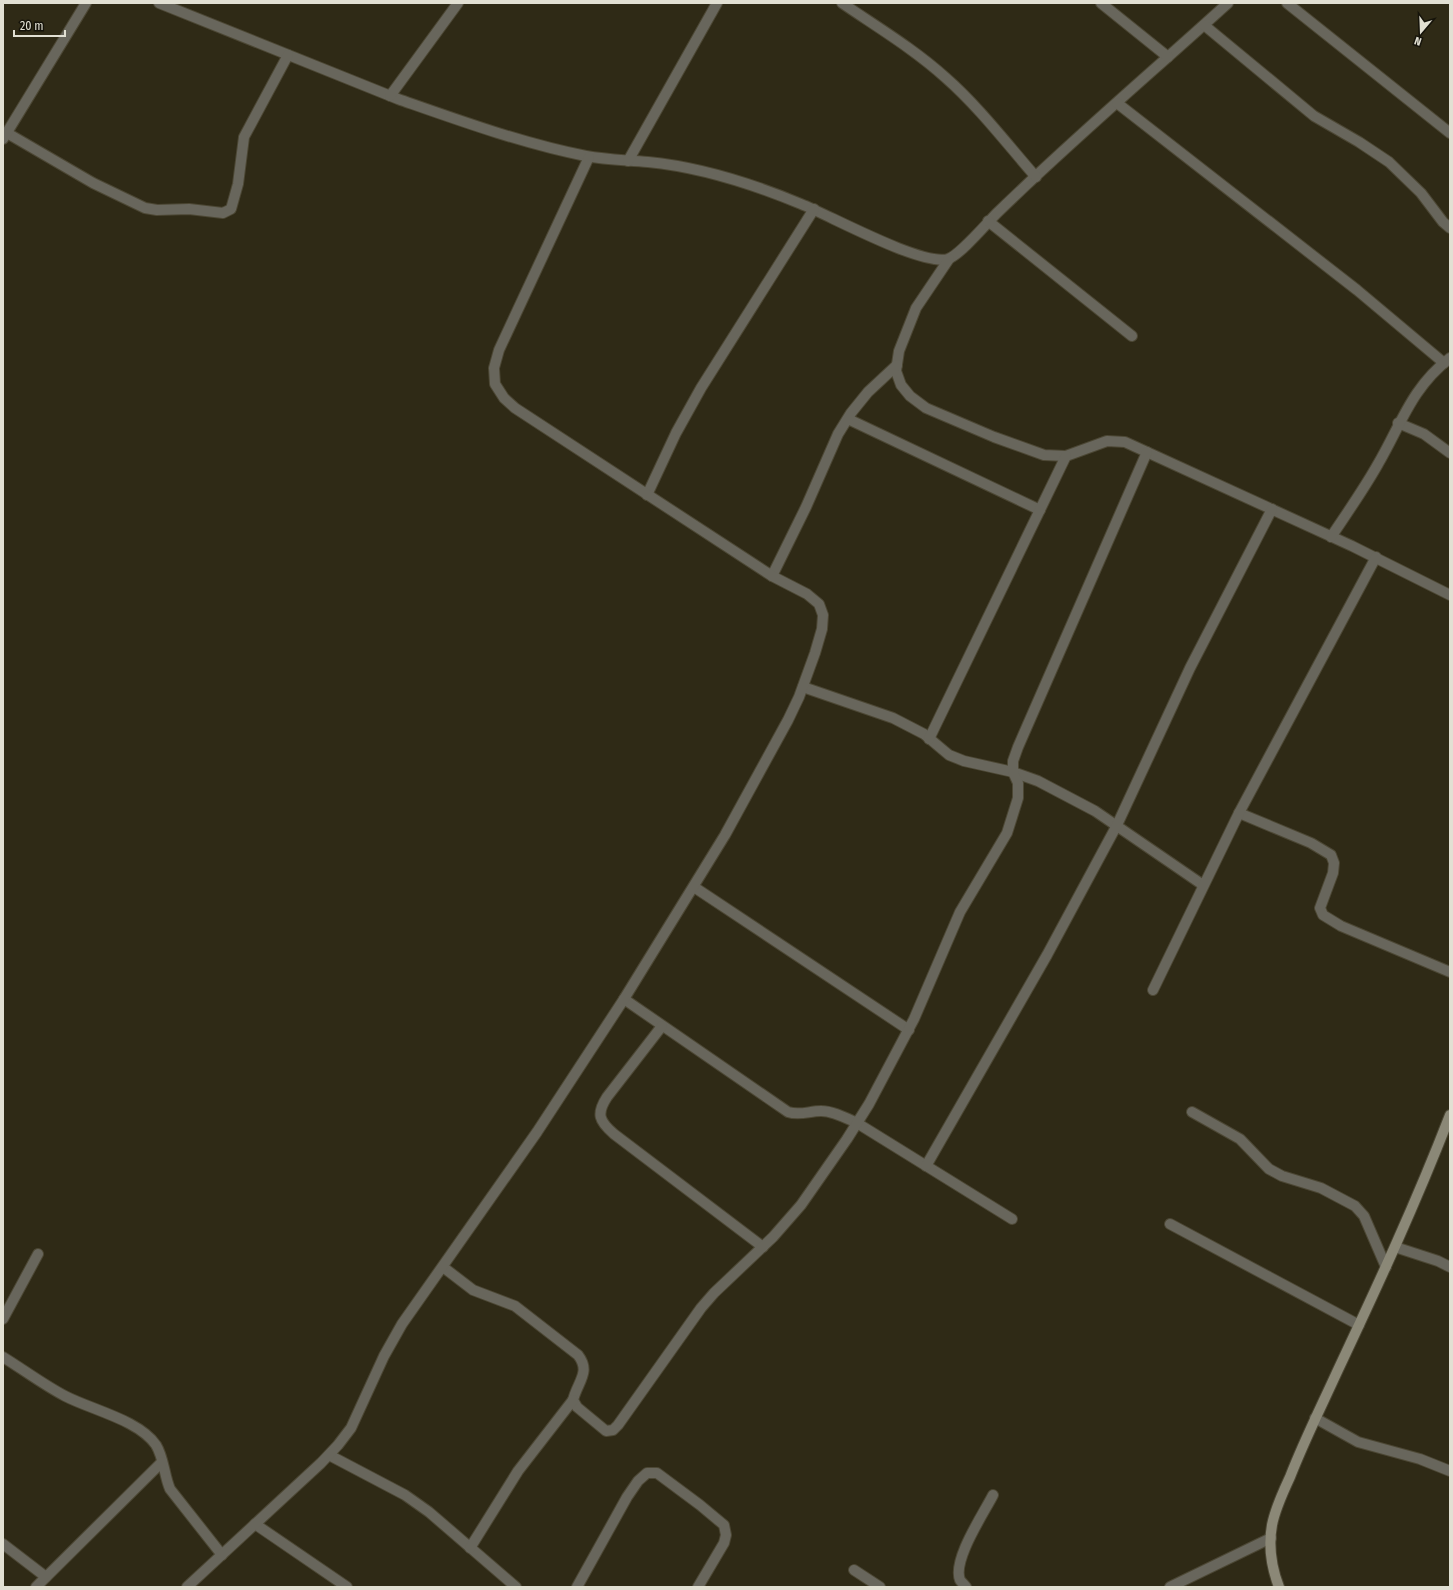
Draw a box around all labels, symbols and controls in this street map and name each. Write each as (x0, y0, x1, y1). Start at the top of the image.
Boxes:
scale bar (14, 12, 65, 38)
north arrow (1401, 12, 1441, 52)
text: 20 m (20, 19, 44, 33)
text: N (1413, 34, 1423, 48)

